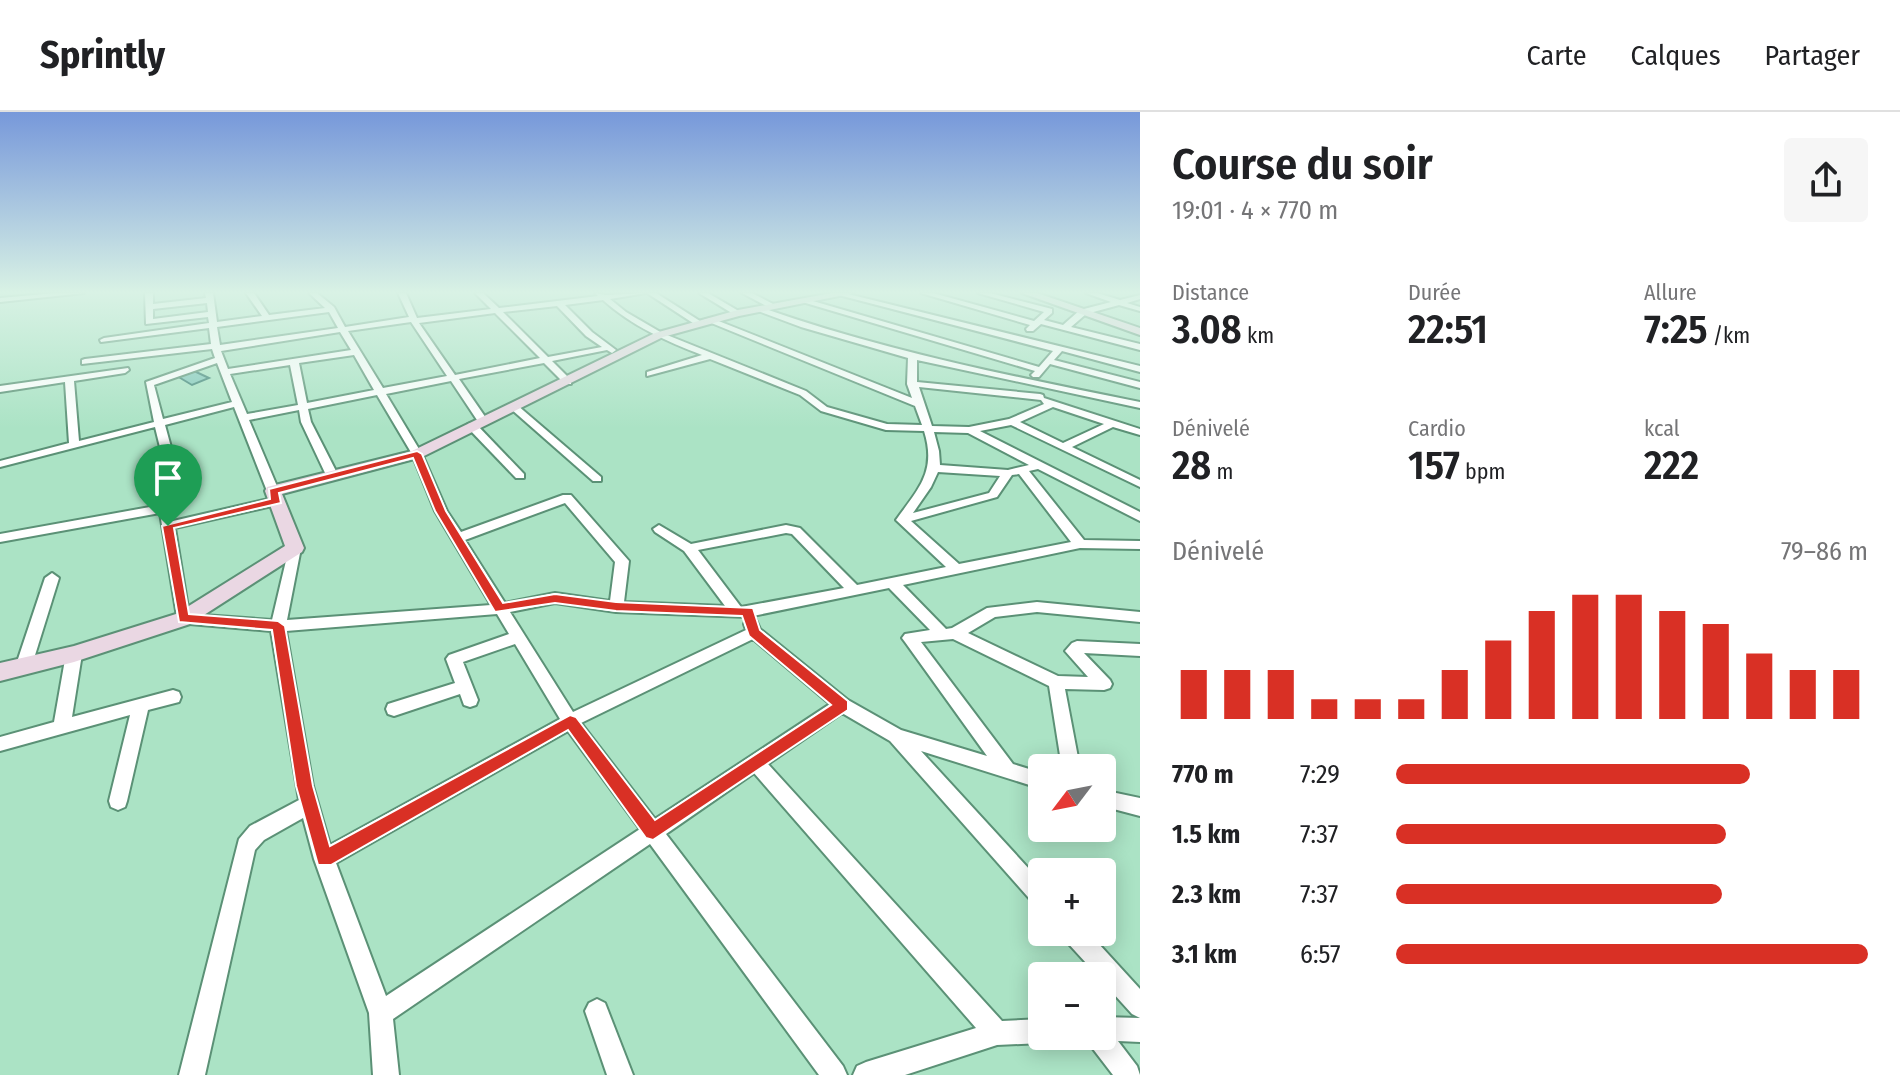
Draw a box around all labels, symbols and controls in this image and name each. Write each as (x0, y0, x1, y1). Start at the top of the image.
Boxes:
text: Sprintly (40, 32, 165, 78)
text: Carte (1527, 39, 1587, 72)
text: Calques (1631, 39, 1721, 72)
text: Partager (1765, 39, 1860, 72)
text: Course du soir (1172, 138, 1433, 191)
button: share (1784, 138, 1868, 222)
text: 19:01 · 4 × 770 m (1172, 195, 1338, 226)
text: Distance (1172, 279, 1249, 306)
text: Durée (1408, 279, 1461, 306)
text: Allure (1644, 279, 1697, 306)
text: 3.08 (1172, 306, 1242, 354)
text: 22:51 (1408, 306, 1488, 354)
text: 7:25 (1644, 306, 1708, 354)
text: km (1242, 322, 1274, 349)
text: /km (1708, 322, 1750, 349)
text: Dénivelé (1172, 415, 1250, 442)
text: Cardio (1408, 415, 1466, 442)
text: kcal (1644, 415, 1680, 442)
text: 28 (1172, 442, 1211, 490)
text: 157 (1408, 442, 1460, 490)
text: 222 (1644, 442, 1699, 490)
pin (134, 444, 202, 526)
icon: arrive (146, 456, 190, 500)
text: m (1211, 458, 1233, 485)
text: bpm (1460, 458, 1505, 485)
text: Dénivelé (1172, 536, 1264, 567)
text: 79–86 m (1781, 536, 1868, 567)
north arrow (1028, 754, 1116, 842)
map controls (1028, 754, 1116, 1050)
text: 770 m (1172, 759, 1233, 790)
text: 7:29 (1300, 759, 1340, 790)
text: 1.5 km (1172, 819, 1240, 850)
text: 7:37 (1300, 819, 1338, 850)
button: + (1028, 858, 1116, 946)
text: 2.3 km (1172, 879, 1241, 910)
text: 7:37 (1300, 879, 1338, 910)
text: 3.1 km (1172, 939, 1237, 970)
text: 6:57 (1300, 939, 1340, 970)
button: − (1028, 962, 1116, 1050)

